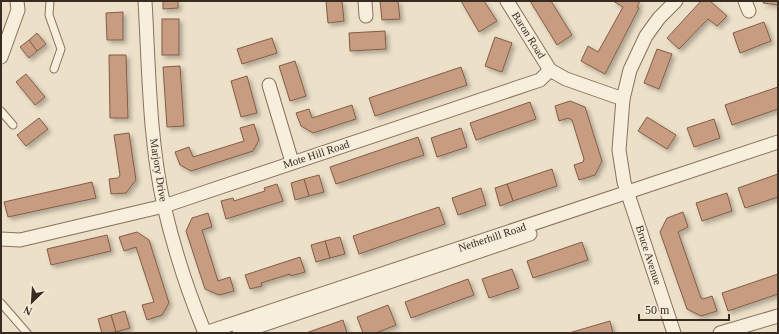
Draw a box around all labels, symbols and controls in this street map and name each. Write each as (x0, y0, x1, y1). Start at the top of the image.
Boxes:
street label: Baron Road (510, 9, 548, 61)
street label: Mote Hill Road (281, 137, 351, 170)
street label: Marjory Drive (148, 138, 170, 203)
street label: Netherhill Road (457, 220, 528, 254)
street label: Bruce Avenue (634, 224, 664, 286)
north arrow (12, 282, 52, 322)
scale bar (639, 296, 729, 322)
text: 50 m (645, 303, 670, 317)
text: N (22, 304, 34, 318)

